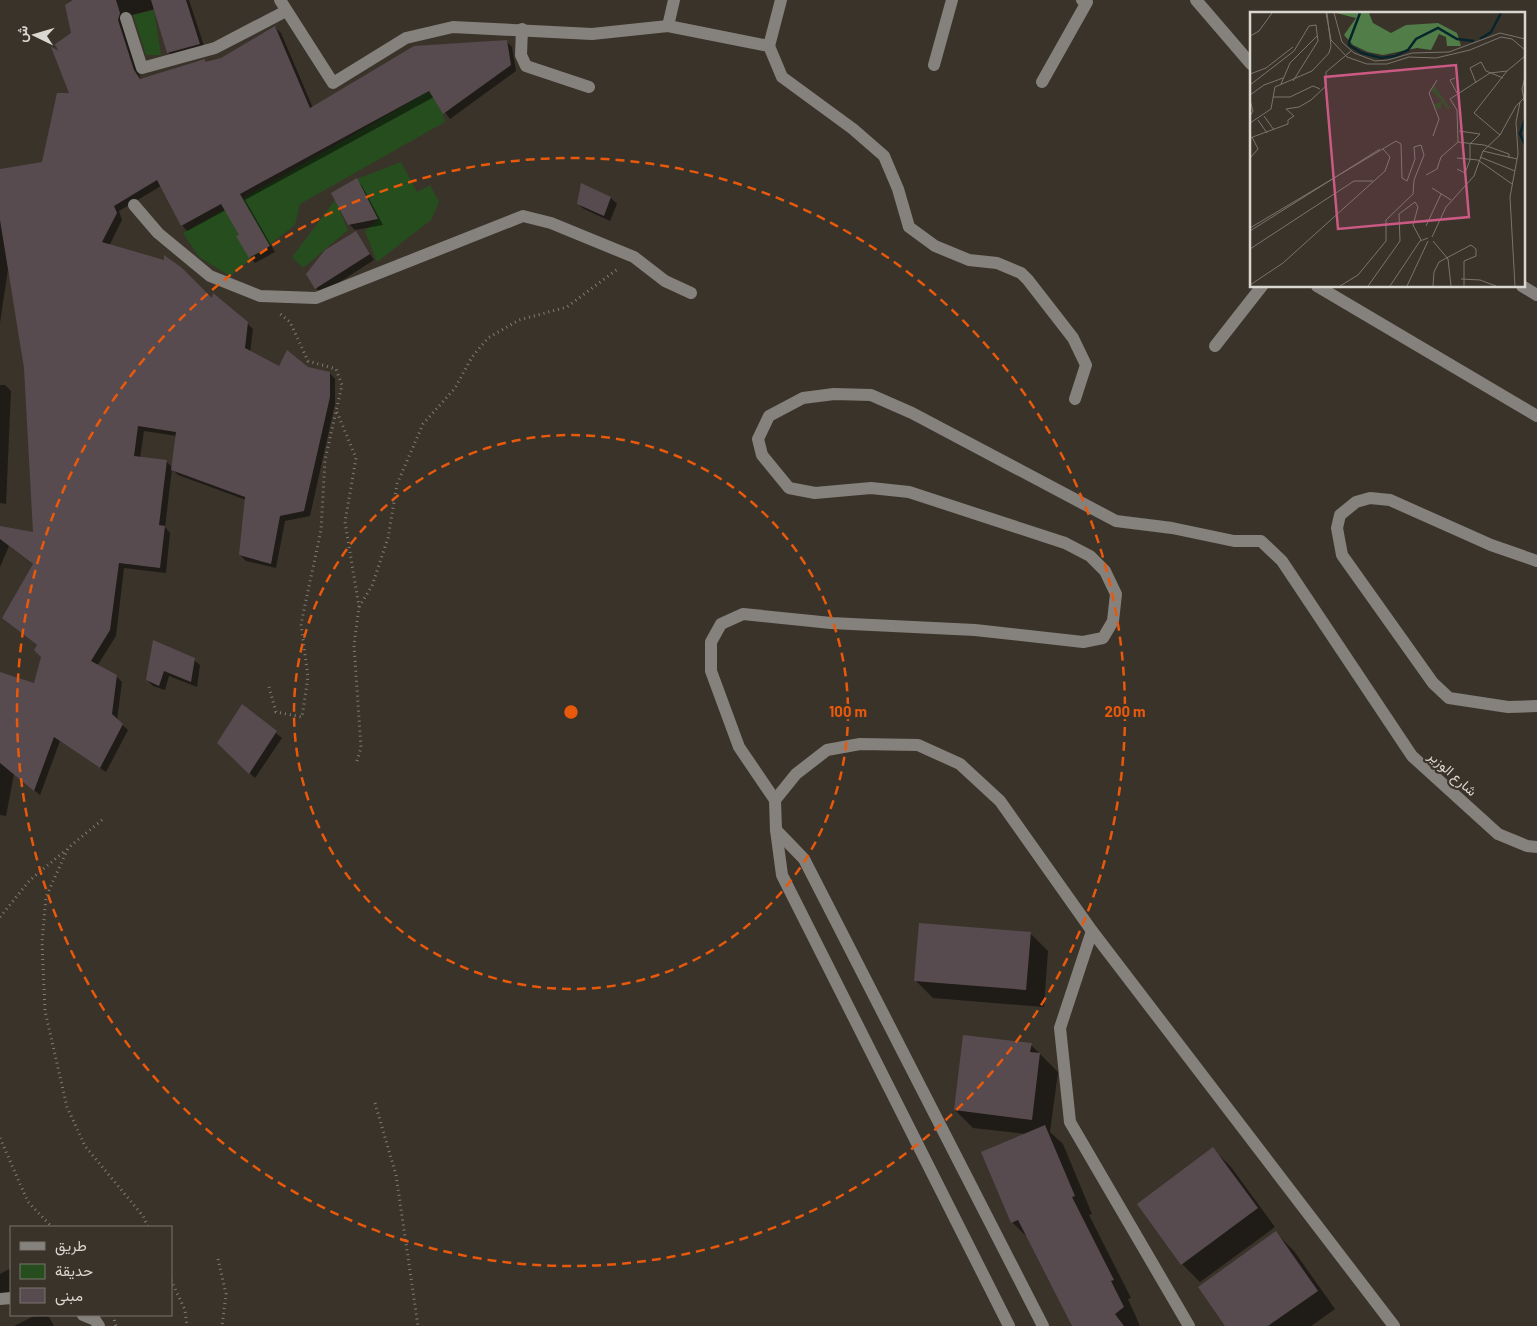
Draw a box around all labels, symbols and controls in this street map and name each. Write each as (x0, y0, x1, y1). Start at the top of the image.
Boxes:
north arrow (10, 10, 60, 60)
inset map (1250, 12, 1524, 288)
text: ش (12, 25, 32, 43)
text: 100 m (829, 702, 867, 720)
text: 200 m (1104, 702, 1146, 720)
centre of rings (562, 703, 580, 721)
street label: شارع الوزير (1422, 746, 1481, 801)
legend (10, 1226, 172, 1316)
text: طريق (55, 1236, 87, 1256)
text: حديقة (55, 1261, 93, 1280)
text: مبنى (55, 1286, 83, 1306)

